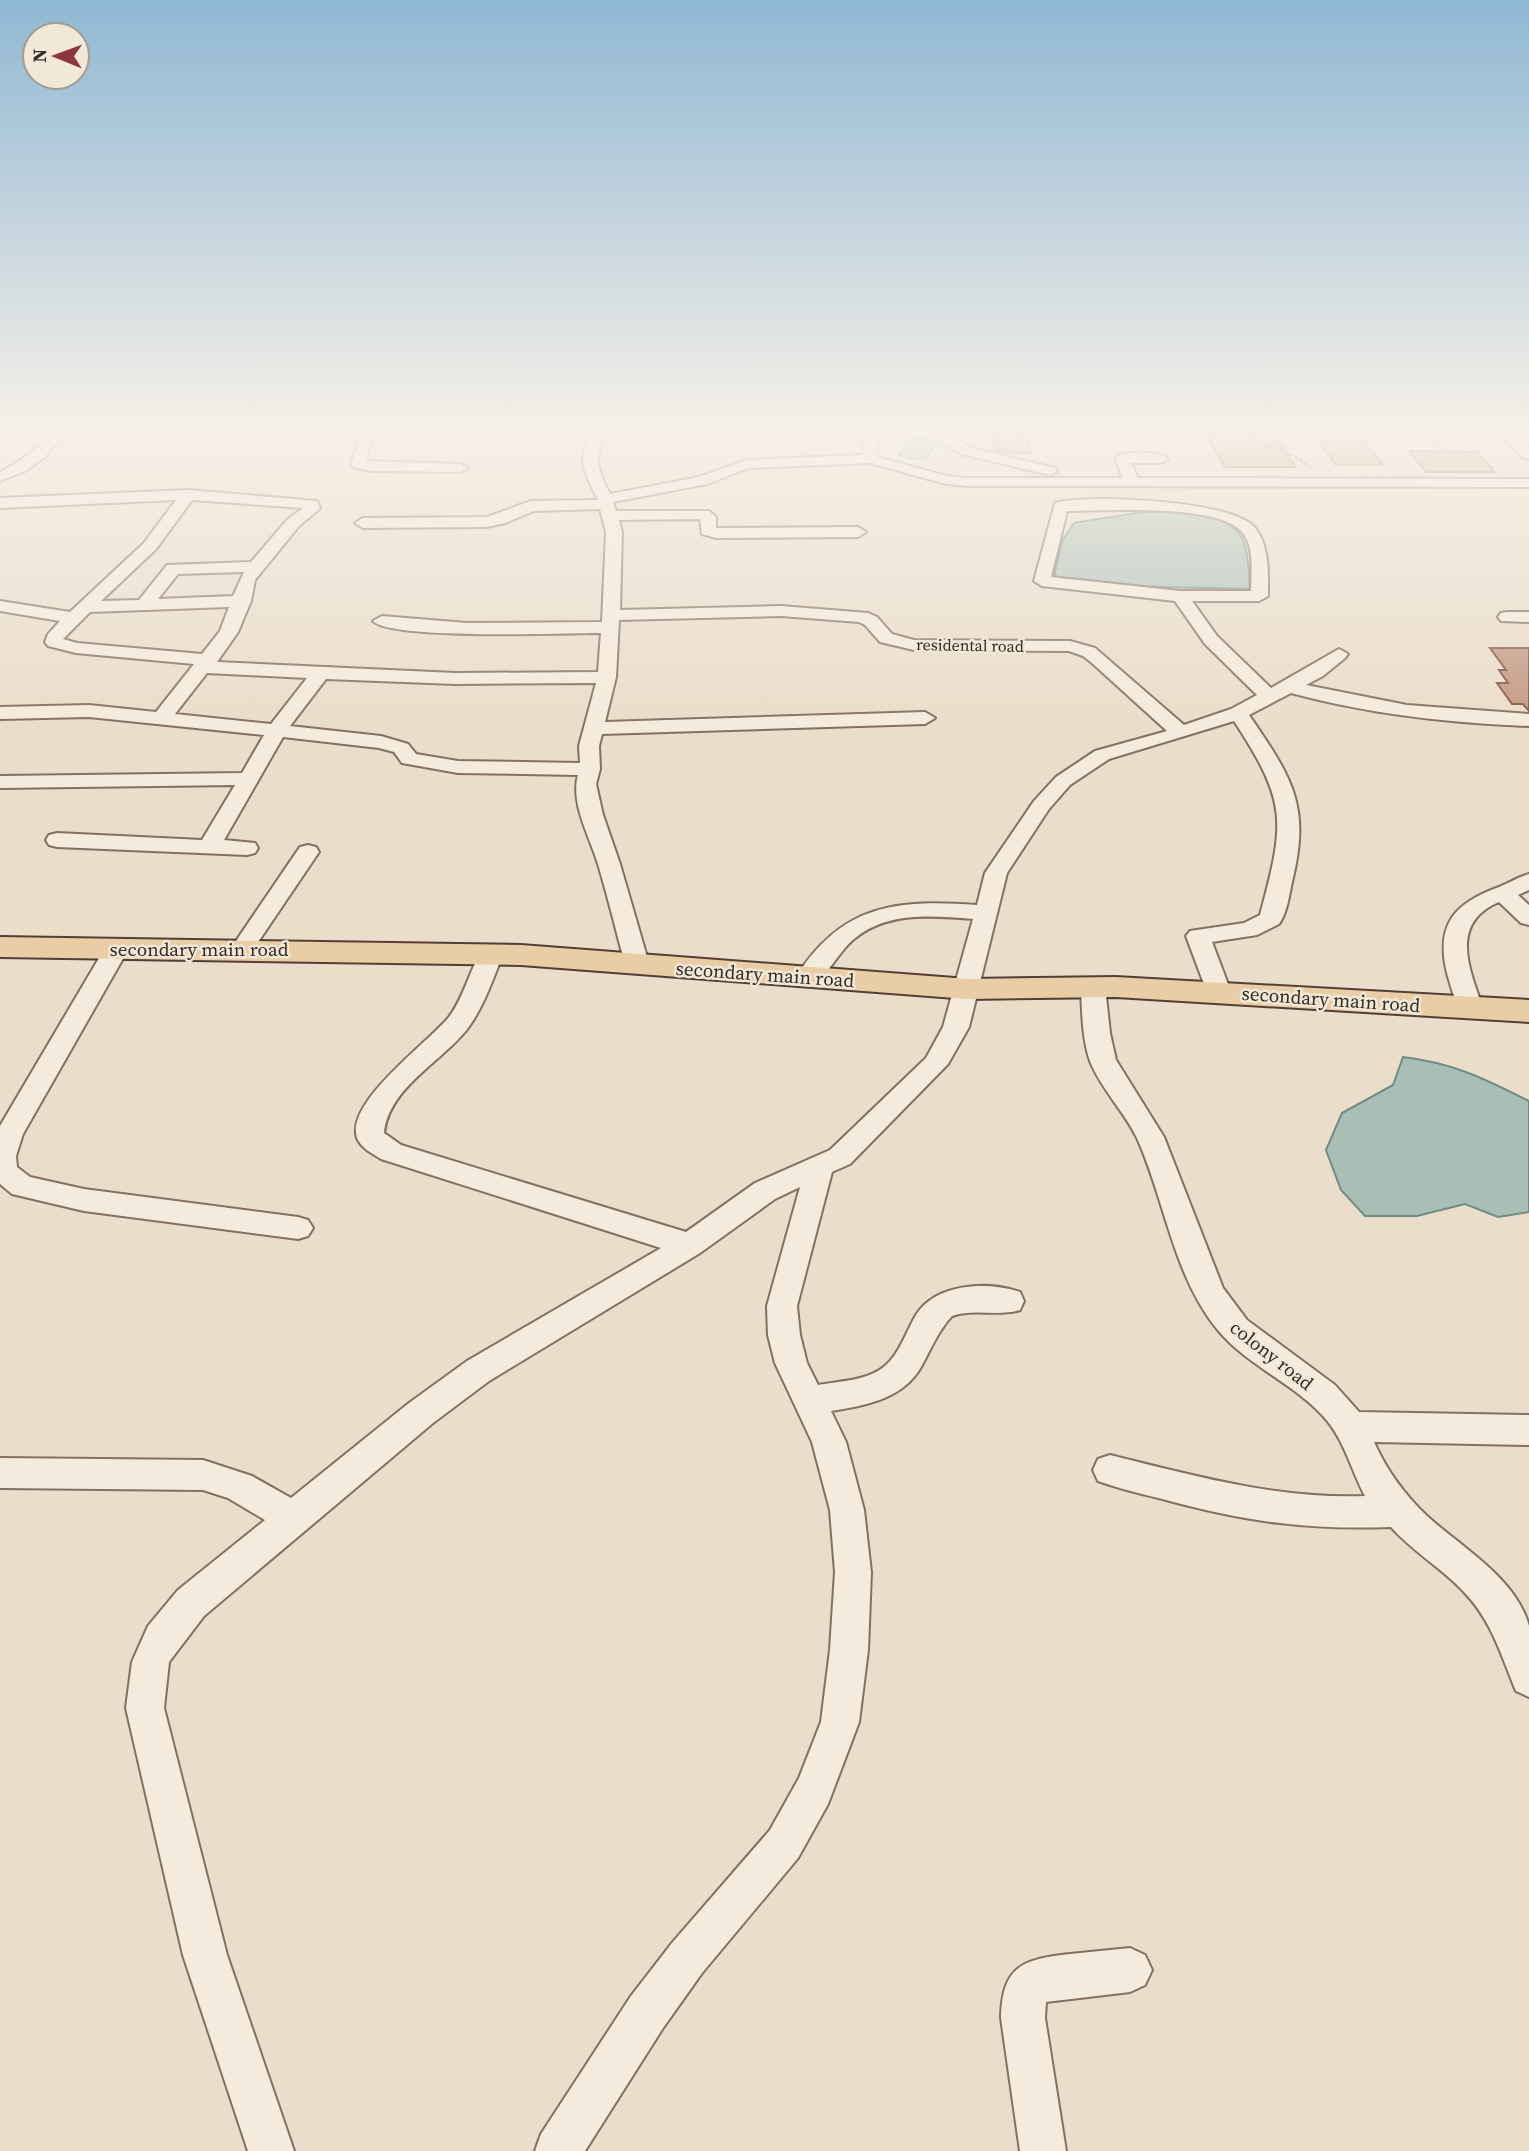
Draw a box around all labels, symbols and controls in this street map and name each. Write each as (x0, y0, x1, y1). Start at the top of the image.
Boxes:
north arrow (21, 21, 91, 91)
text: N (26, 48, 52, 63)
street label: residental road (916, 633, 1024, 657)
street label: secondary main road (110, 936, 289, 962)
street label: secondary main road (675, 955, 855, 993)
street label: secondary main road (1241, 980, 1421, 1018)
street label: colony road (1225, 1314, 1319, 1396)

